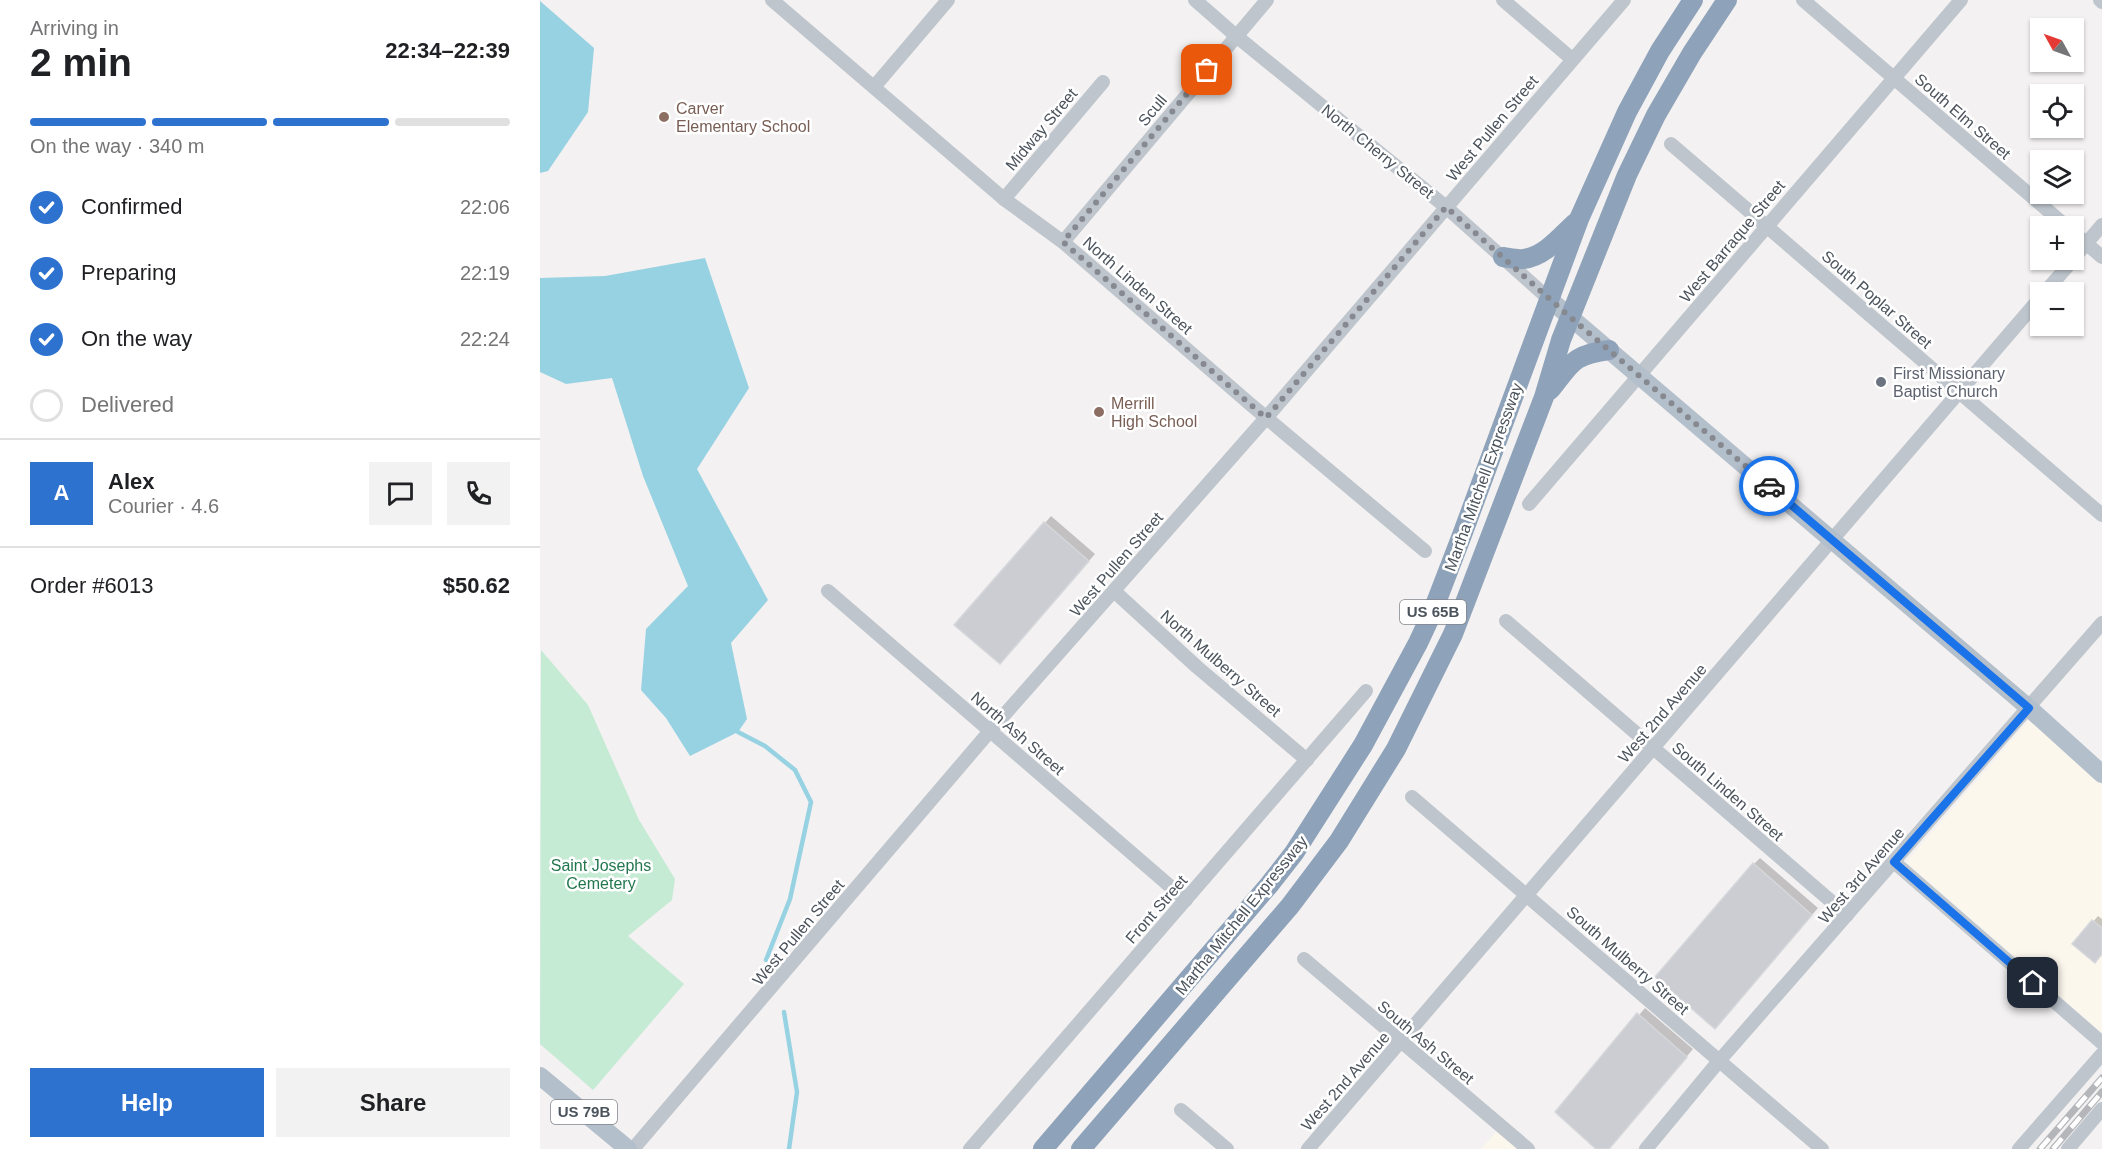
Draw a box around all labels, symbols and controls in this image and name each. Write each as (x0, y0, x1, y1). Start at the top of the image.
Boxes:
text: Arriving in (30, 17, 119, 39)
north arrow (2030, 18, 2084, 72)
map controls (2030, 18, 2084, 336)
text: 22:34–22:39 (385, 38, 510, 63)
text: 2 min (30, 41, 132, 84)
pin (1181, 44, 1232, 95)
icon: bag (1190, 53, 1223, 86)
street label: South Elm Street (1911, 70, 2014, 163)
street label: West Pullen Street (1443, 72, 1542, 184)
button: locate (2030, 84, 2084, 138)
street label: Midway Street (1002, 85, 1081, 174)
street label: Scull (1135, 92, 1170, 129)
place label: Carver Elementary School (676, 100, 810, 135)
street label: North Cherry Street (1318, 101, 1437, 202)
marker: Carver Elementary School (657, 110, 671, 124)
text: On the way · 340 m (30, 135, 205, 157)
button: layers (2030, 150, 2084, 204)
street label: West Barraque Street (1677, 177, 1789, 306)
icon: check (30, 191, 63, 224)
text: Confirmed (81, 194, 182, 219)
text: 22:06 (460, 196, 510, 218)
button: + (2030, 216, 2084, 270)
street label: North Linden Street (1080, 233, 1196, 338)
street label: South Poplar Street (1818, 247, 1935, 352)
icon: check (30, 257, 63, 290)
text: Preparing (81, 260, 176, 285)
text: 22:19 (460, 262, 510, 284)
button: − (2030, 282, 2084, 336)
icon: check (30, 323, 63, 356)
text: On the way (81, 326, 192, 351)
text: 22:24 (460, 328, 510, 350)
place label: First Missionary Baptist Church (1893, 365, 2005, 400)
marker: First Missionary Baptist Church (1874, 375, 1888, 389)
street label: Martha Mitchell Expressway (1441, 381, 1526, 574)
text: Delivered (81, 392, 174, 417)
place label: Merrill High School (1111, 395, 1197, 430)
marker: Merrill High School (1092, 405, 1106, 419)
courier (1739, 456, 1799, 516)
button: chat (369, 462, 432, 525)
button: phone (447, 462, 510, 525)
text: Alex (108, 469, 154, 494)
icon: car (1753, 470, 1786, 503)
text: A (54, 480, 69, 505)
text: Courier · 4.6 (108, 495, 219, 517)
street label: West Pullen Street (1067, 508, 1167, 620)
text: Order #6013 (30, 573, 154, 598)
text: $50.62 (443, 573, 510, 598)
road number: US 65B (1400, 600, 1466, 624)
street label: North Mulberry Street (1157, 607, 1284, 720)
street label: West 2nd Avenue (1615, 661, 1710, 766)
street label: North Ash Street (968, 688, 1068, 779)
street label: South Linden Street (1669, 739, 1787, 845)
street label: West 3rd Avenue (1815, 824, 1908, 927)
street label: Martha Mitchell Expressway (1172, 833, 1311, 998)
park label: Saint Josephs Cemetery (551, 857, 651, 892)
street label: Front Street (1122, 871, 1191, 947)
street label: West Pullen Street (749, 876, 848, 988)
street label: South Mulberry Street (1563, 903, 1692, 1018)
pin (2007, 957, 2058, 1008)
icon: home (2016, 966, 2049, 999)
street label: South Ash Street (1374, 997, 1478, 1088)
street label: West 2nd Avenue (1298, 1029, 1393, 1134)
button: Help (30, 1068, 264, 1137)
button: Share (276, 1068, 510, 1137)
road number: US 79B (551, 1100, 617, 1124)

